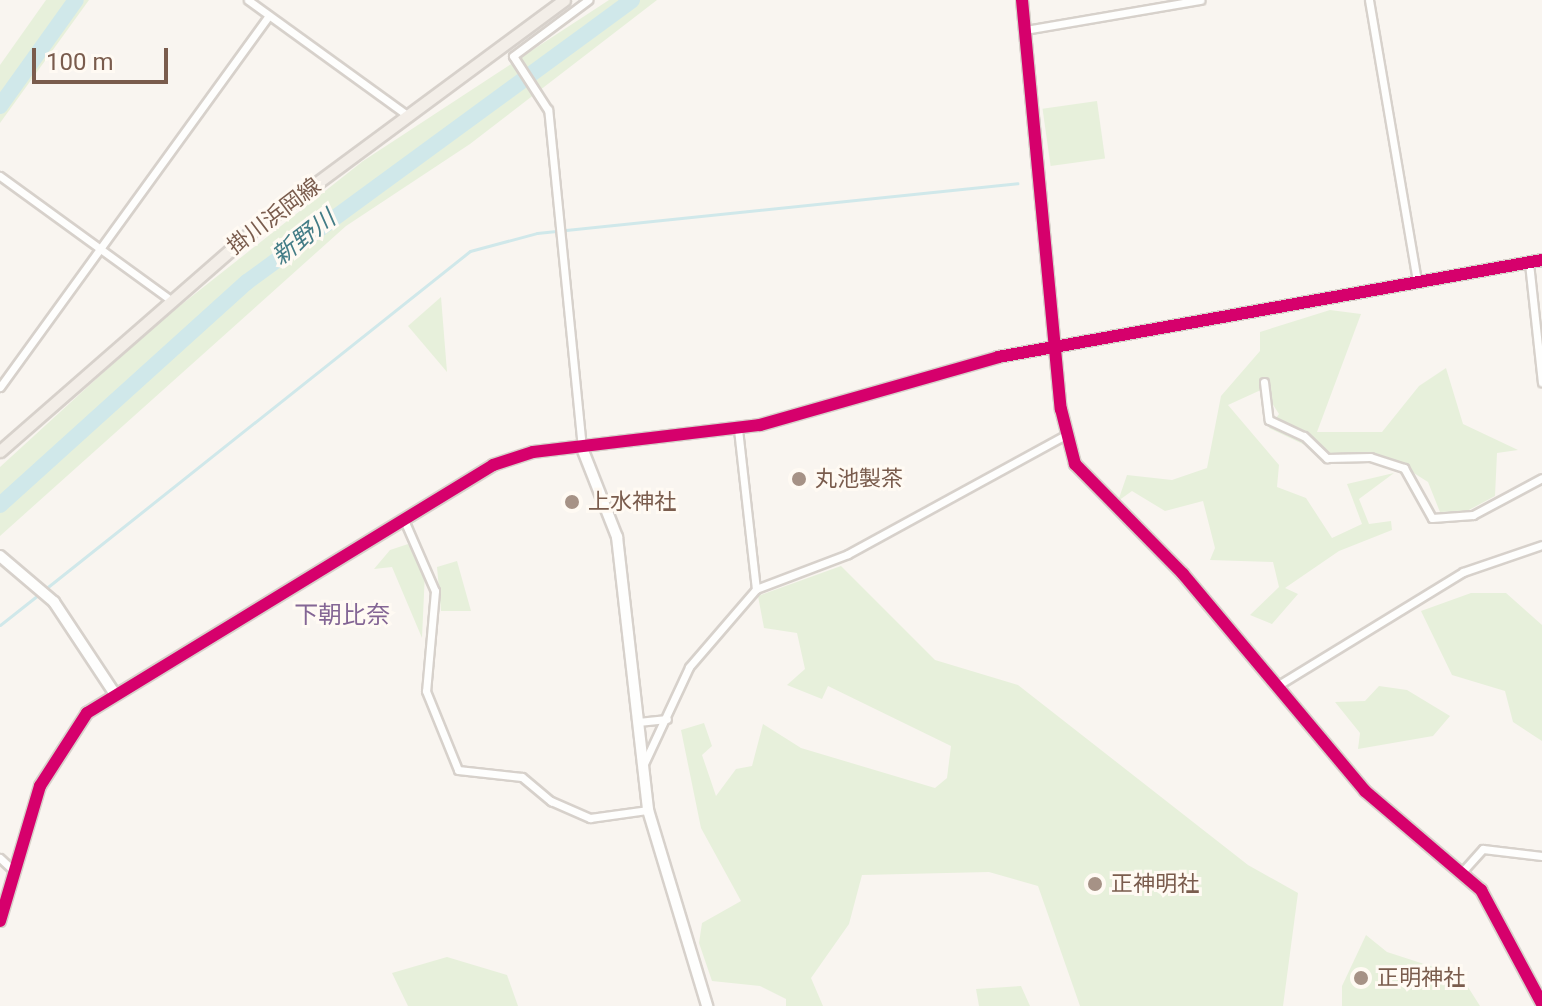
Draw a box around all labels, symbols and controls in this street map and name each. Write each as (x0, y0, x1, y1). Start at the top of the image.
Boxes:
scale bar (36, 32, 172, 82)
text: 100 m (46, 48, 113, 76)
street label: 掛川浜岡線 (222, 172, 326, 260)
water label: 新野川 (267, 204, 341, 272)
place label: 丸池製茶 (815, 466, 903, 492)
marker: 丸池製茶 (790, 470, 808, 488)
place label: 上水神社 (588, 489, 676, 515)
marker: 上水神社 (563, 493, 581, 511)
district label: 下朝比奈 (294, 602, 390, 630)
place label: 正神明社 (1111, 871, 1199, 897)
marker: 正神明社 (1086, 875, 1104, 893)
place label: 正明神社 (1377, 965, 1465, 991)
marker: 正明神社 (1352, 969, 1370, 987)

